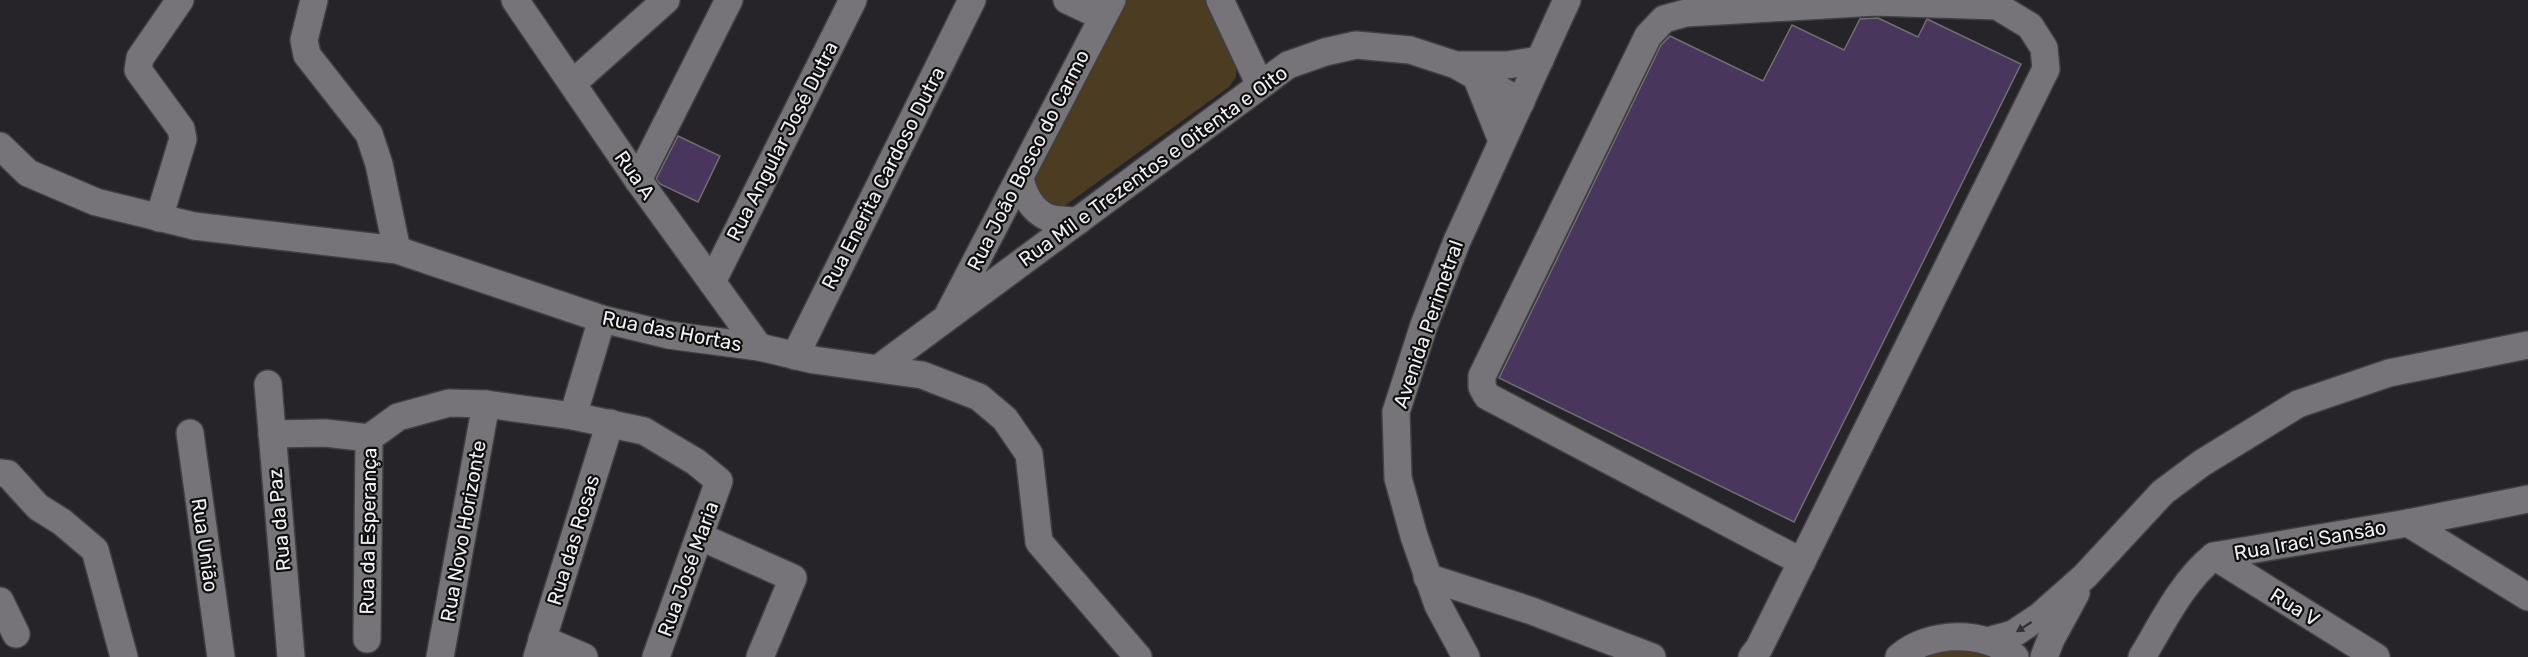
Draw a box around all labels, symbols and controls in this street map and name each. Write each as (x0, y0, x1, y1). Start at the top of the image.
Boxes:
street label: Rua Angular José Dutra (721, 37, 843, 245)
street label: Rua João Bosco do Carmo (962, 46, 1094, 274)
street label: Rua Mil e Trezentos e Oitenta e Oito (1014, 60, 1292, 272)
street label: Rua Enerita Cardoso Dutra (816, 63, 950, 293)
street label: Rua A (610, 146, 660, 204)
street label: Avenida Perimetral (1388, 237, 1468, 411)
street label: Rua das Hortas (600, 306, 744, 356)
street label: Rua Novo Horizonte (435, 438, 491, 624)
street label: Rua da Esperança (355, 447, 381, 615)
street label: Rua da Paz (263, 468, 295, 572)
street label: Rua das Rosas (542, 472, 604, 608)
street label: Rua União (187, 496, 223, 594)
street label: Rua José Maria (652, 498, 724, 640)
street label: Rua Iraci Sansão (2232, 515, 2388, 565)
street label: Rua V (2266, 583, 2324, 631)
one-way arrow (2017, 621, 2033, 633)

